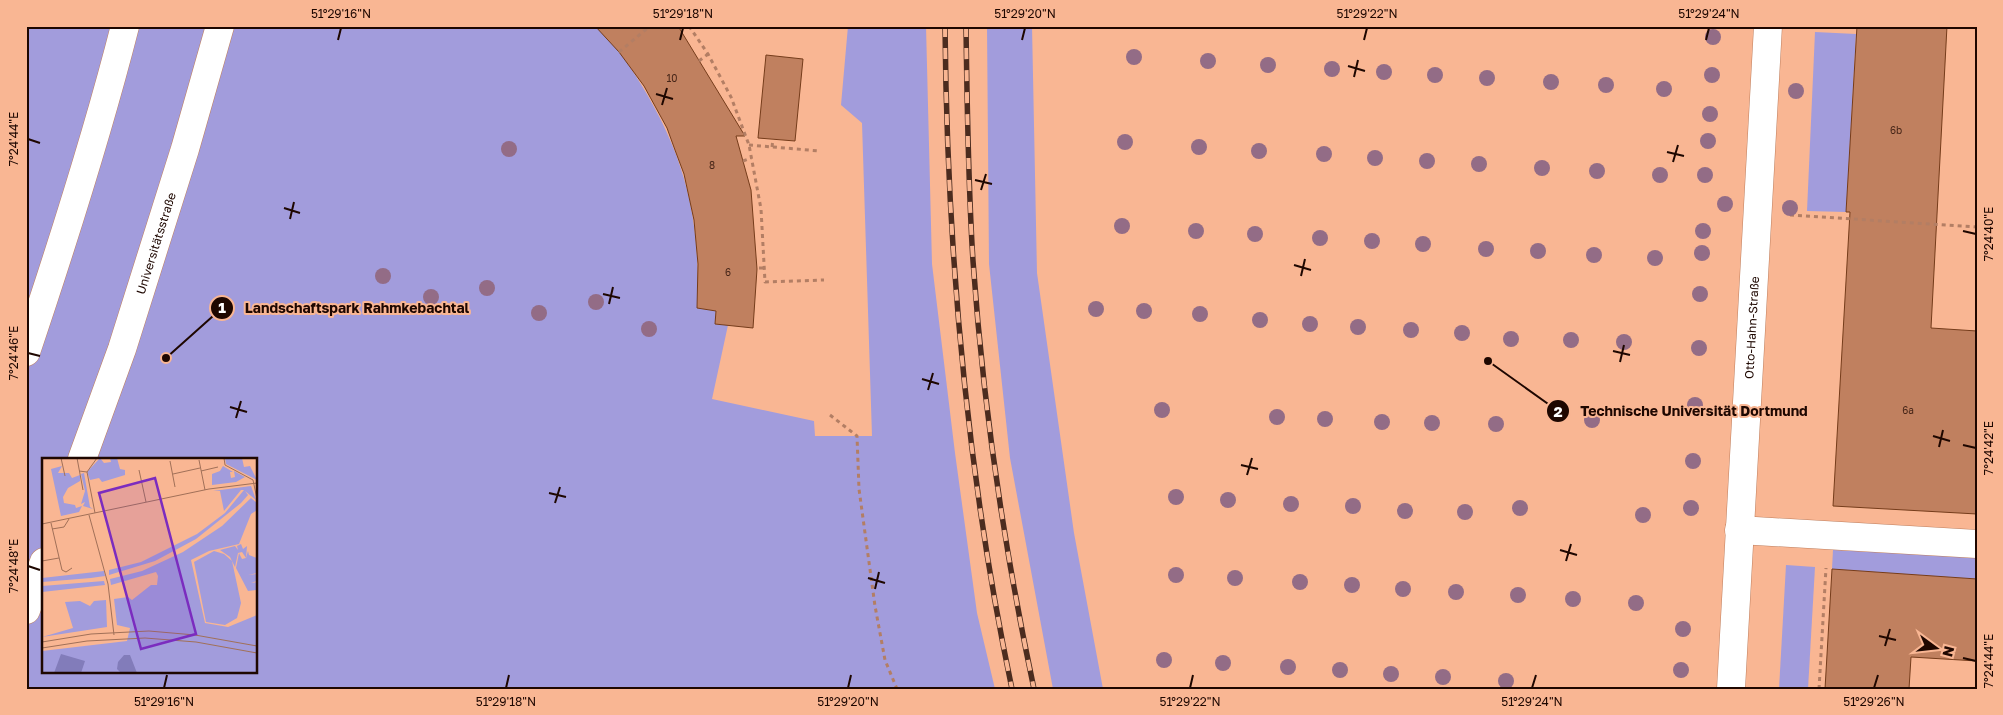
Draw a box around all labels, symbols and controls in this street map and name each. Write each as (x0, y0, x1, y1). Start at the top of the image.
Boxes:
text: 51°29'16"N (311, 6, 371, 21)
text: 51°29'18"N (653, 6, 713, 21)
text: 51°29'20"N (994, 6, 1056, 21)
text: 51°29'22"N (1336, 6, 1398, 21)
text: 51°29'24"N (1678, 6, 1740, 21)
house number: 10 (666, 72, 678, 84)
text: 7°24'44"E (6, 112, 21, 166)
house number: 6b (1890, 124, 1902, 136)
house number: 8 (709, 159, 715, 171)
street label: Universitätsstraße (132, 190, 178, 296)
text: 7°24'40"E (1981, 207, 1996, 261)
house number: 6 (725, 266, 731, 278)
street label: Otto-Hahn-Straße (1741, 276, 1762, 379)
callout: Landschaftspark Rahmkebachtal (210, 293, 480, 322)
text: 1 (218, 298, 226, 316)
text: Landschaftspark Rahmkebachtal (245, 299, 470, 316)
text: 7°24'46"E (6, 326, 21, 380)
callout: Technische Universität Dortmund (1545, 397, 1818, 426)
text: 2 (1553, 402, 1563, 420)
text: Technische Universität Dortmund (1580, 402, 1808, 419)
house number: 6a (1902, 404, 1914, 416)
text: 7°24'42"E (1981, 421, 1996, 475)
inset map (42, 458, 258, 672)
text: 7°24'48"E (6, 539, 21, 593)
north arrow (1910, 622, 1960, 672)
text: 7°24'44"E (1981, 634, 1996, 688)
text: N (1939, 644, 1959, 659)
text: 51°29'16"N (134, 694, 194, 709)
text: 51°29'18"N (476, 694, 536, 709)
text: 51°29'20"N (817, 694, 879, 709)
text: 51°29'22"N (1159, 694, 1221, 709)
text: 51°29'24"N (1501, 694, 1563, 709)
text: 51°29'26"N (1843, 694, 1905, 709)

